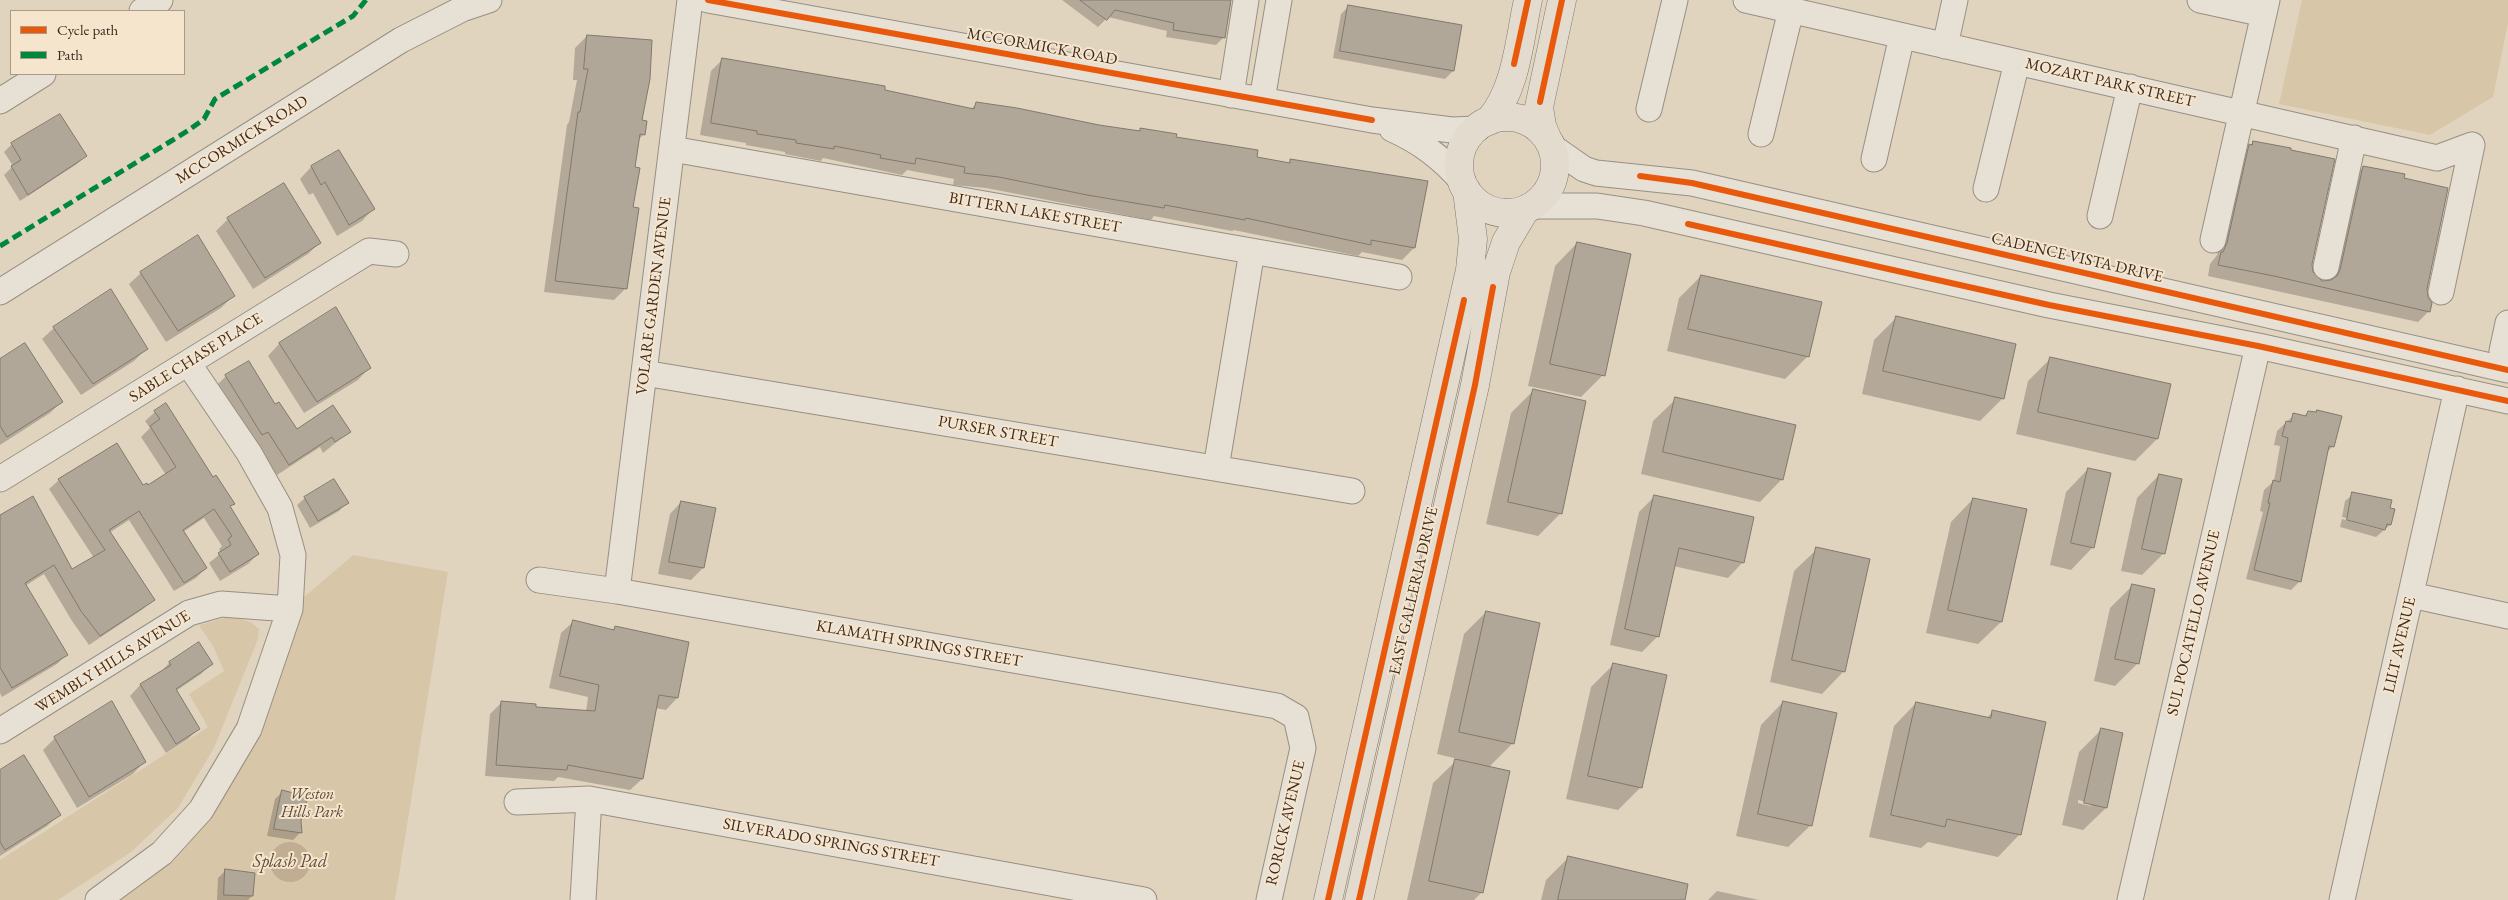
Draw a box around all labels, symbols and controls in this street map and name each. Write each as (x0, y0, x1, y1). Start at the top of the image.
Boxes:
legend (10, 10, 185, 75)
text: Cycle path (57, 20, 118, 39)
street label: MCCORMICK ROAD (965, 24, 1119, 70)
text: Path (57, 45, 83, 64)
street label: MOZART PARK STREET (2023, 54, 2197, 112)
street label: MCCORMICK ROAD (172, 91, 312, 189)
street label: BITTERN LAKE STREET (947, 188, 1123, 238)
street label: VOLARE GARDEN AVENUE (632, 196, 676, 396)
street label: CADENCE VISTA DRIVE (1989, 229, 2165, 287)
street label: SABLE CHASE PLACE (126, 309, 266, 407)
street label: PURSER STREET (937, 412, 1059, 452)
street label: EAST GALLERIA DRIVE (1385, 505, 1443, 677)
street label: SUL POCATELLO AVENUE (2163, 528, 2225, 718)
street label: LILT AVENUE (2380, 595, 2420, 695)
street label: WEMBLY HILLS AVENUE (32, 606, 194, 718)
street label: KLAMATH SPRINGS STREET (815, 616, 1023, 672)
street label: RORICK AVENUE (1262, 758, 1310, 888)
park label: Weston Hills Park (281, 785, 343, 823)
street label: SILVERADO SPRINGS STREET (721, 815, 941, 871)
water label: Splash Pad (253, 851, 327, 873)

